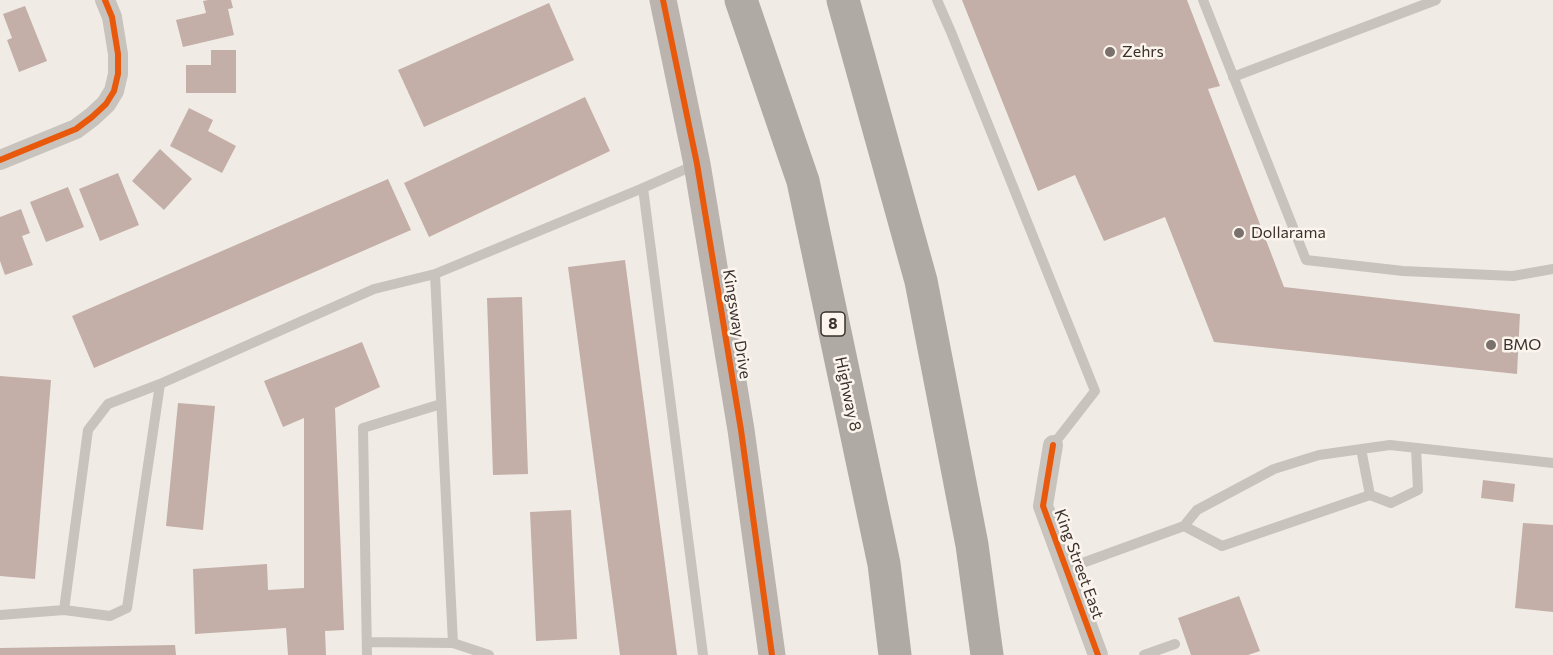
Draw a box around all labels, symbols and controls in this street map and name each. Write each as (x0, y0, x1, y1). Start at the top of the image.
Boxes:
place label: Zehrs (1122, 42, 1164, 62)
marker: Zehrs (1103, 45, 1117, 59)
place label: Dollarama (1251, 223, 1326, 243)
marker: Dollarama (1232, 226, 1246, 240)
street label: Kingsway Drive (719, 268, 755, 380)
road number: 8 (821, 312, 845, 336)
place label: BMO (1503, 335, 1541, 355)
marker: BMO (1484, 338, 1498, 352)
street label: Highway 8 (831, 355, 865, 433)
street label: King Street East (1050, 506, 1108, 622)

